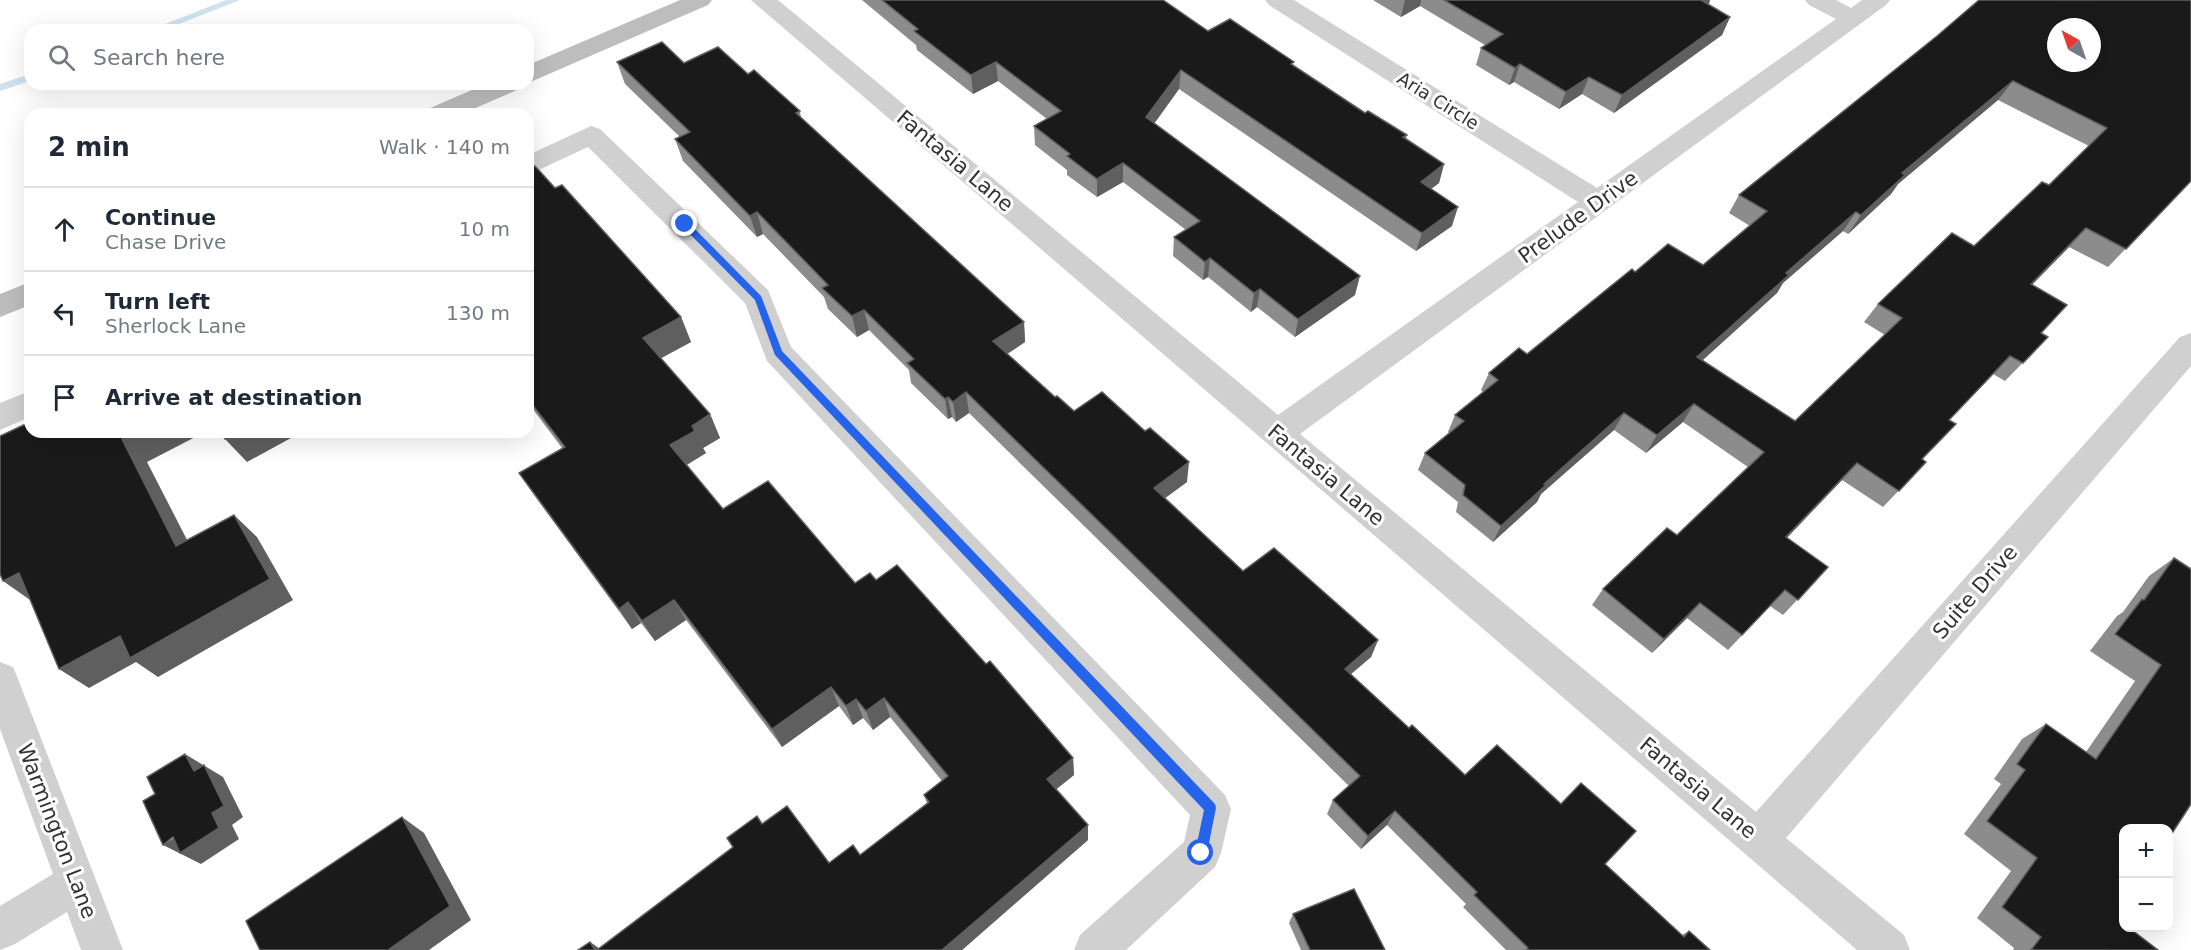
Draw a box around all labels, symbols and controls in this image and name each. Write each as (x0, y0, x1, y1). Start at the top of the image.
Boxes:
north arrow (2047, 18, 2101, 72)
search box (24, 24, 534, 90)
icon: search (45, 41, 78, 74)
text: Search here (93, 45, 225, 70)
street label: Aria Circle (1394, 67, 1483, 134)
street label: Fantasia Lane (892, 105, 1018, 217)
text: 2 min (48, 132, 130, 162)
text: Walk · 140 m (379, 135, 510, 159)
street label: Prelude Drive (1514, 166, 1642, 268)
text: Continue (105, 205, 216, 230)
route end (671, 210, 697, 236)
icon: ahead (48, 213, 81, 246)
text: 10 m (459, 217, 510, 241)
text: Chase Drive (105, 230, 226, 254)
text: Turn left (105, 289, 210, 314)
icon: left (48, 297, 81, 330)
text: 130 m (446, 301, 510, 325)
text: Sherlock Lane (105, 314, 246, 338)
icon: arrive (48, 381, 81, 414)
text: Arrive at destination (105, 385, 362, 410)
street label: Fantasia Lane (1263, 419, 1389, 531)
street label: Suite Drive (1928, 540, 2022, 644)
street label: Fantasia Lane (1635, 732, 1761, 844)
street label: Warmington Lane (13, 740, 101, 922)
map controls (2119, 824, 2173, 932)
button: + (2119, 824, 2173, 878)
route start (1187, 839, 1213, 865)
button: − (2119, 878, 2173, 932)

